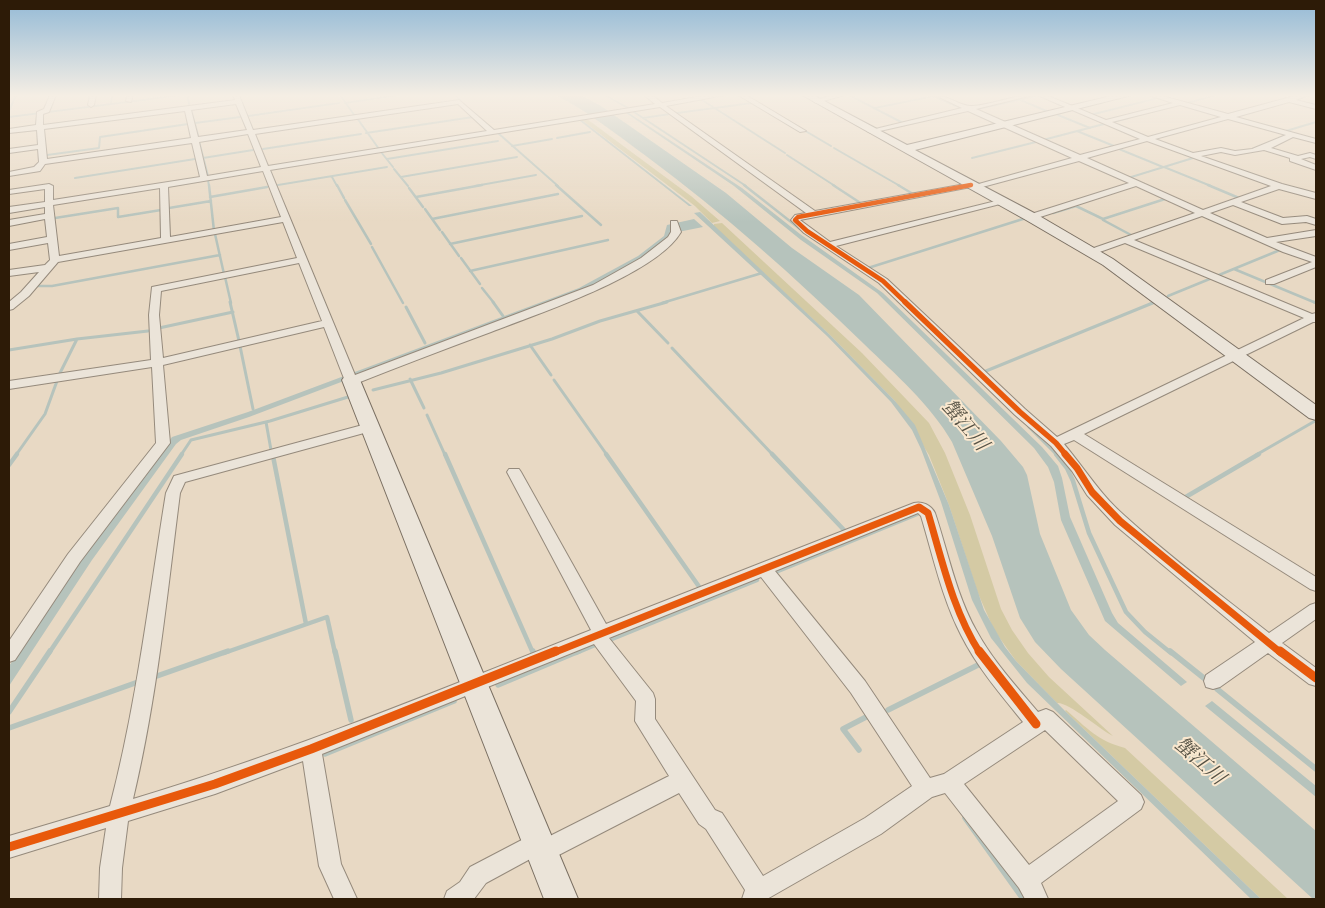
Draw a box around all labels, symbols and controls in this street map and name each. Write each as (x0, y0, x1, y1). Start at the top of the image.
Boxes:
water label: 蟹江川 (935, 396, 991, 458)
water label: 蟹江川 (1168, 734, 1228, 792)

